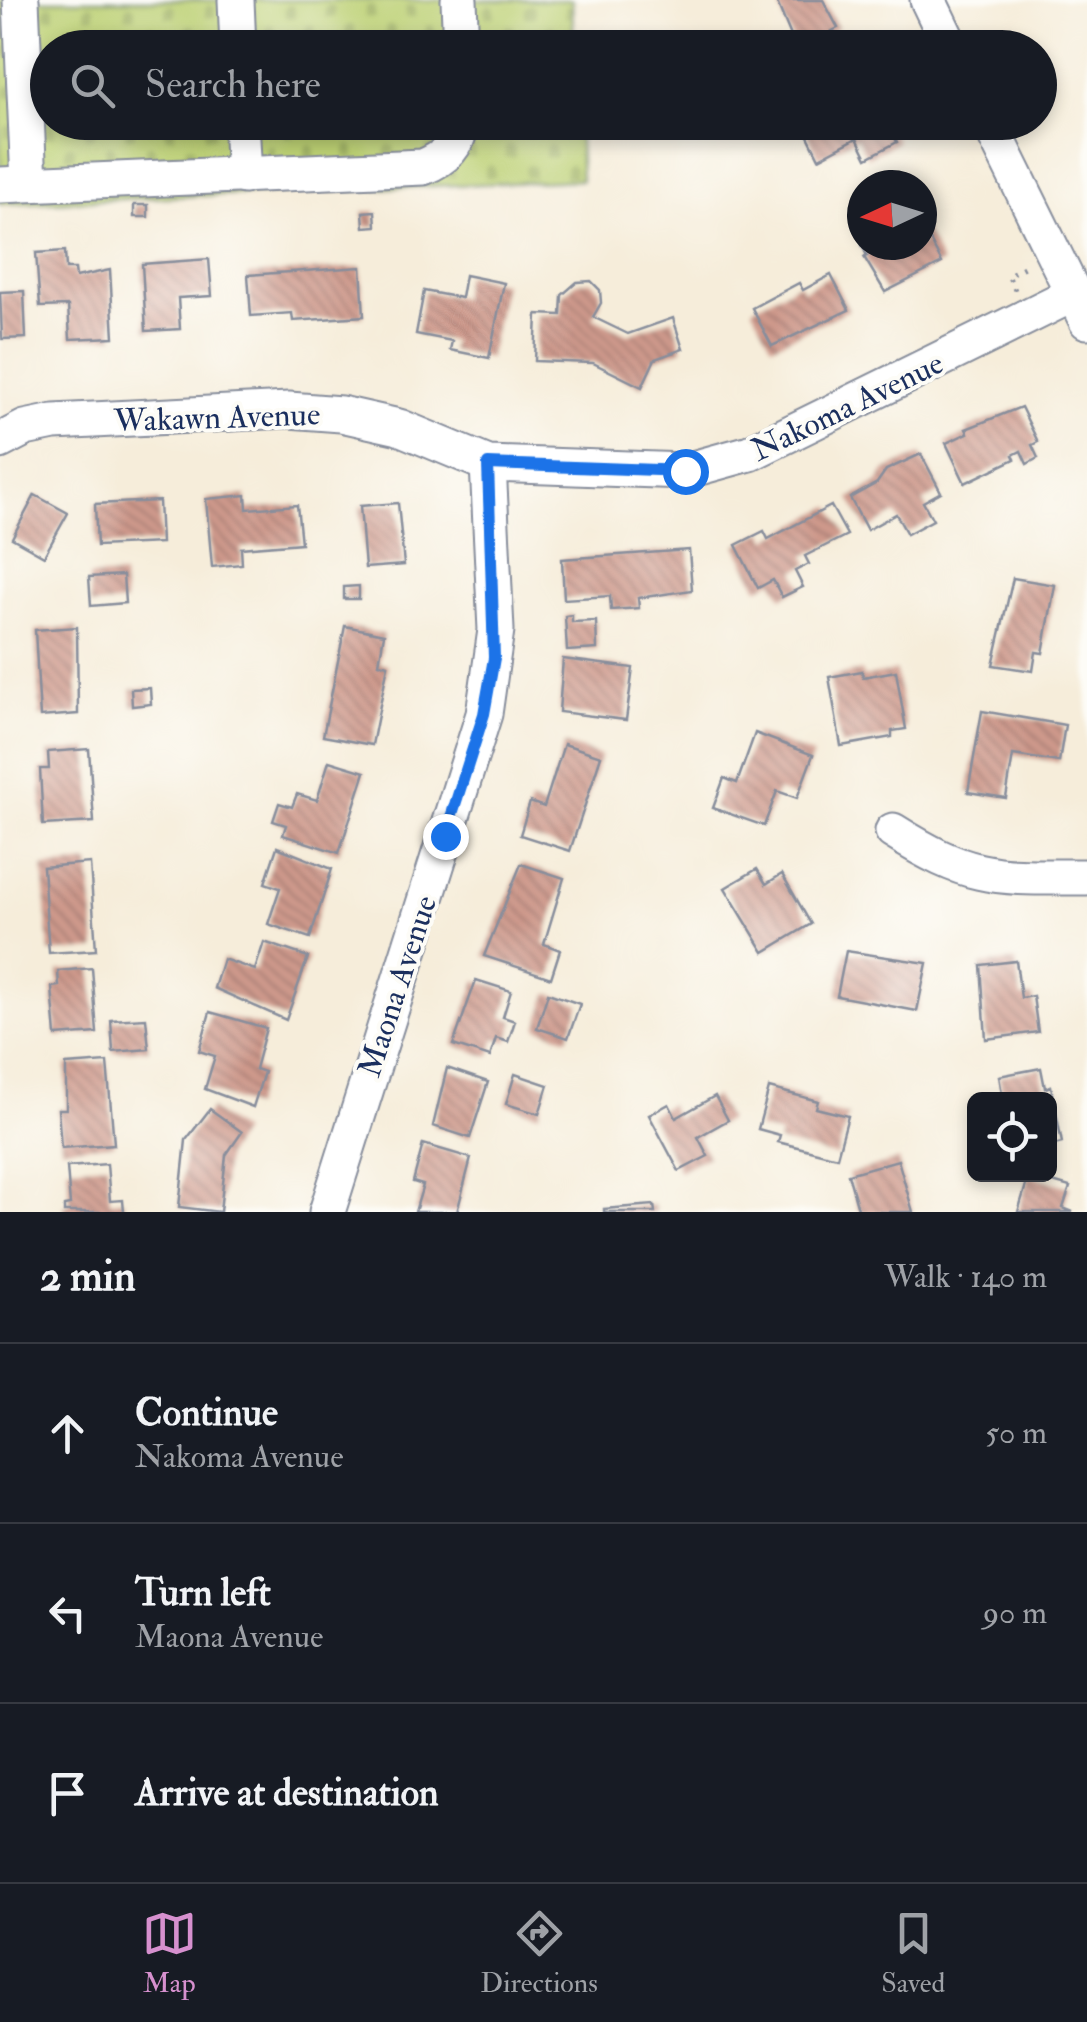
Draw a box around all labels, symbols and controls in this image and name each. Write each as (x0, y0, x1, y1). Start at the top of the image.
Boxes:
search box (30, 30, 1057, 140)
icon: search (65, 58, 120, 113)
text: Search here (145, 61, 321, 109)
north arrow (847, 170, 937, 260)
street label: Nakoma Avenue (745, 343, 950, 471)
street label: Wakawn Avenue (112, 394, 321, 442)
route start (663, 449, 709, 495)
route end (423, 814, 469, 860)
street label: Maona Avenue (350, 891, 446, 1082)
map controls (967, 1092, 1057, 1182)
button: locate (967, 1092, 1057, 1182)
text: 2 min (40, 1251, 136, 1303)
text: Walk · 140 m (884, 1257, 1047, 1297)
text: Continue (135, 1389, 278, 1437)
icon: ahead (40, 1406, 95, 1461)
text: 50 m (985, 1413, 1047, 1453)
text: Nakoma Avenue (135, 1437, 344, 1477)
text: Turn left (135, 1569, 271, 1617)
icon: left (40, 1586, 95, 1641)
text: 90 m (983, 1593, 1047, 1633)
text: Maona Avenue (135, 1617, 323, 1657)
icon: arrive (40, 1766, 95, 1821)
text: Arrive at destination (135, 1769, 439, 1817)
tab: Map (142, 1906, 197, 2001)
tab: Directions (480, 1906, 598, 2001)
tab: Saved (881, 1906, 945, 2001)

